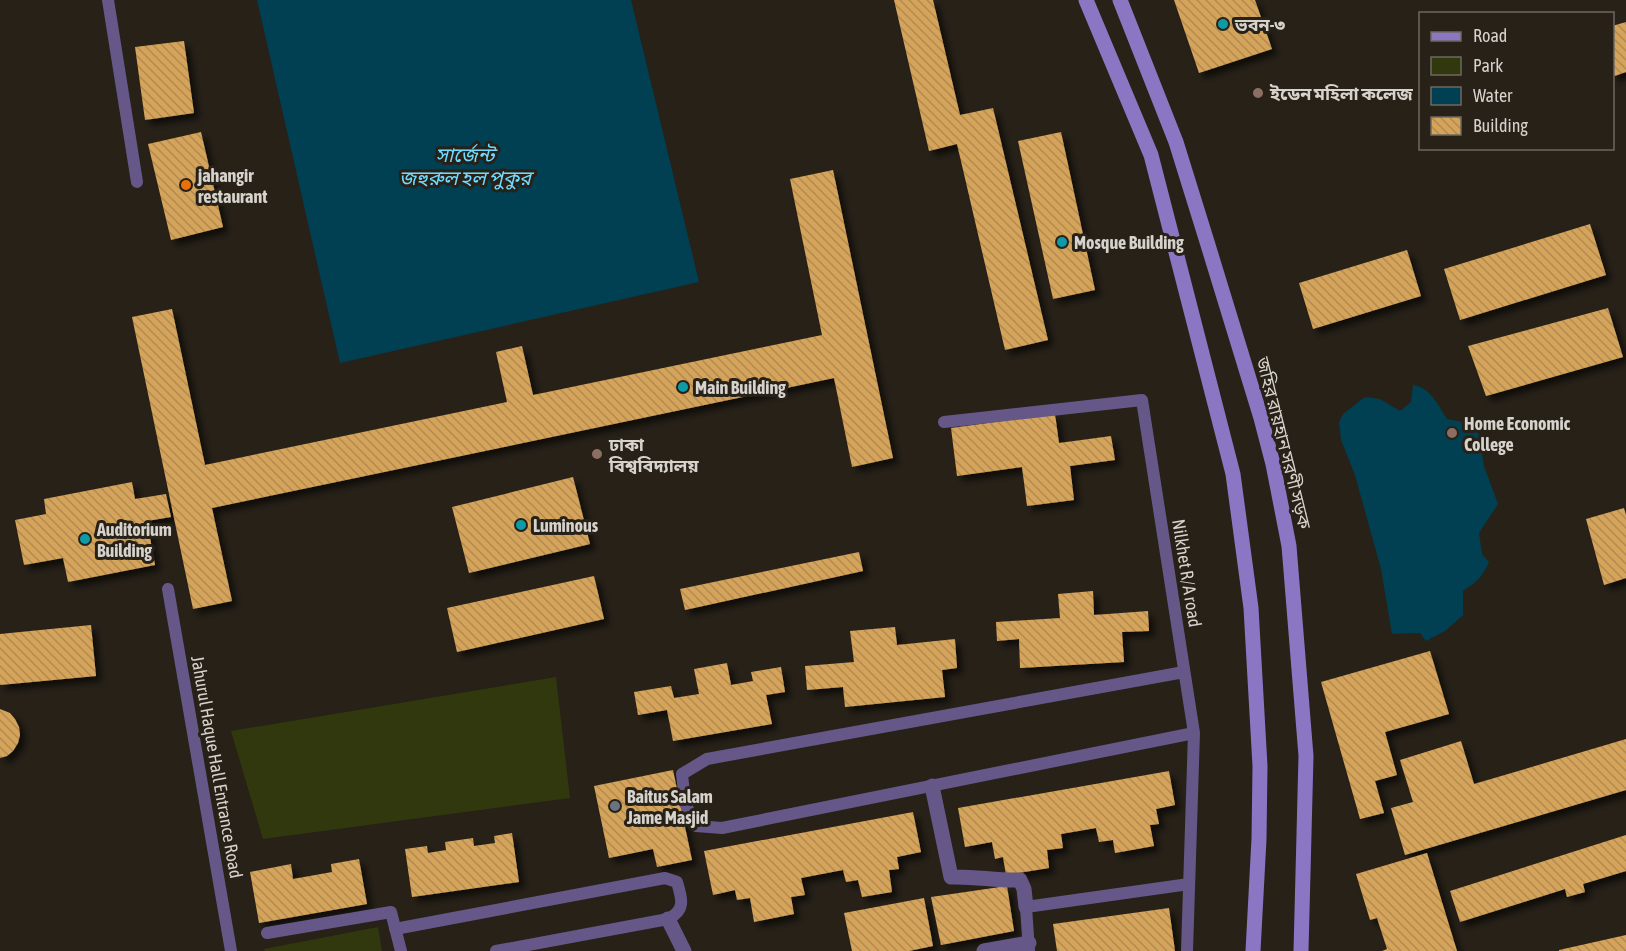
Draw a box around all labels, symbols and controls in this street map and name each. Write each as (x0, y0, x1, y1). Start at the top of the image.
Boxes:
legend (1419, 12, 1614, 150)
place label: ভবন-৩ (1234, 14, 1285, 35)
marker: ভবন-৩ (1216, 17, 1230, 31)
text: Road (1473, 25, 1507, 46)
text: Park (1473, 55, 1503, 76)
place label: ইডেন মহিলা কলেজ (1269, 83, 1414, 104)
text: Water (1473, 85, 1513, 106)
marker: ইডেন মহিলা কলেজ (1251, 86, 1265, 100)
text: Building (1473, 115, 1528, 136)
water label: সার্জেন্ট জহুরুল হল পুকুর (399, 143, 535, 190)
place label: jahangir restaurant (197, 165, 268, 207)
marker: jahangir restaurant (179, 178, 193, 192)
place label: Mosque Building (1074, 232, 1184, 253)
marker: Mosque Building (1055, 235, 1069, 249)
street label: জহির রায়হান সরণী সড়ক (1252, 354, 1316, 532)
place label: Main Building (695, 377, 786, 398)
marker: Main Building (676, 380, 690, 394)
place label: Home Economic College (1464, 413, 1571, 455)
marker: Home Economic College (1445, 426, 1459, 440)
place label: ঢাকা বিশ্ববিদ্যালয় (608, 434, 699, 476)
marker: ঢাকা বিশ্ববিদ্যালয় (590, 447, 604, 461)
place label: Luminous (533, 515, 599, 536)
marker: Luminous (514, 518, 528, 532)
street label: Nilkhet R/A road (1168, 518, 1206, 628)
place label: Auditorium Building (96, 519, 172, 561)
marker: Auditorium Building (78, 532, 92, 546)
street label: Jahurul Haque Hall Entrance Road (187, 654, 247, 880)
place label: Baitus Salam Jame Masjid (626, 786, 713, 828)
marker: Baitus Salam Jame Masjid (608, 799, 622, 813)

